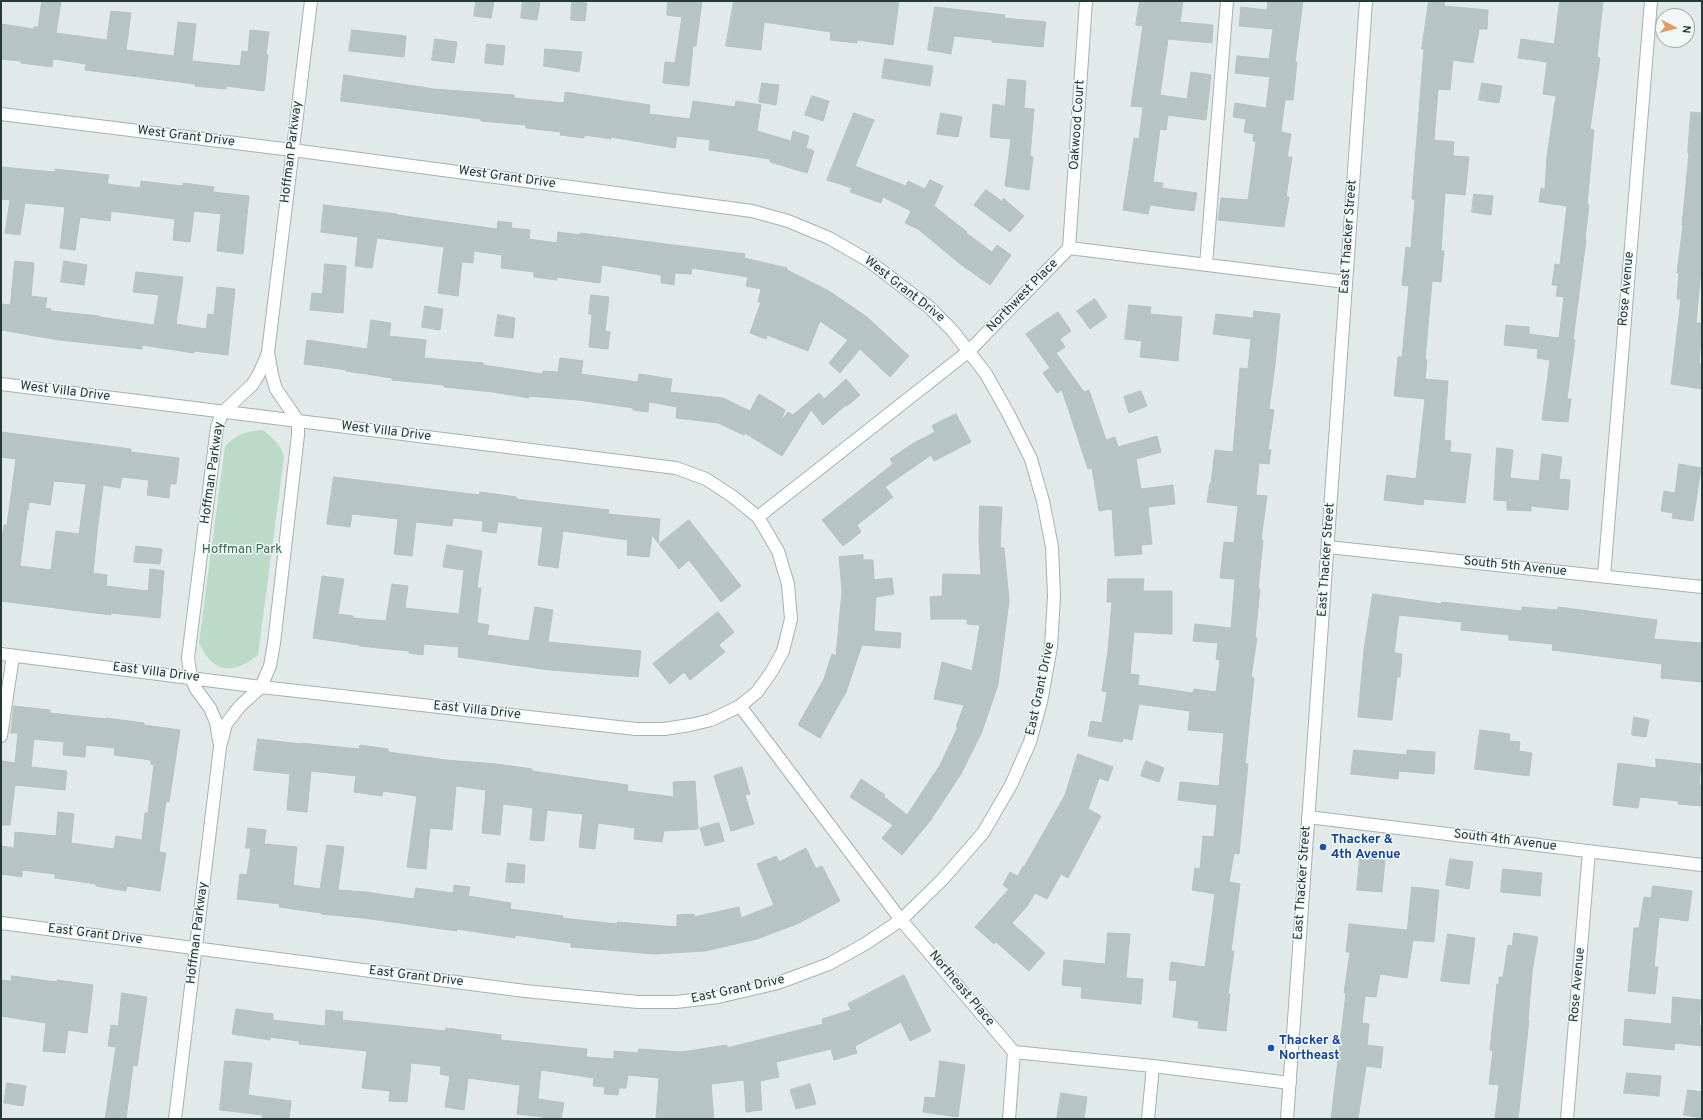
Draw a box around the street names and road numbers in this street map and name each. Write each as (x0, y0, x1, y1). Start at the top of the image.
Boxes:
street label: Oakwood Court (1067, 79, 1089, 171)
street label: Hoffman Parkway (278, 100, 306, 204)
street label: West Grant Drive (136, 123, 236, 151)
street label: West Grant Drive (457, 163, 557, 193)
street label: East Thacker Street (1337, 179, 1361, 295)
street label: Rose Avenue (1616, 251, 1638, 327)
street label: West Grant Drive (861, 254, 947, 326)
street label: Northwest Place (984, 256, 1062, 336)
street label: West Villa Drive (19, 379, 111, 405)
street label: West Villa Drive (340, 419, 432, 445)
street label: Hoffman Parkway (198, 421, 228, 525)
street label: East Thacker Street (1315, 502, 1339, 618)
street label: South 5th Avenue (1463, 554, 1567, 580)
street label: East Grant Drive (1023, 641, 1059, 737)
street label: East Villa Drive (111, 660, 201, 686)
street label: East Villa Drive (433, 699, 521, 723)
street label: East Thacker Street (1291, 825, 1315, 941)
street label: South 4th Avenue (1453, 827, 1557, 855)
street label: Hoffman Parkway (184, 881, 212, 985)
street label: East Grant Drive (47, 921, 143, 949)
street label: Rose Avenue (1567, 947, 1589, 1023)
street label: Northeast Place (925, 948, 997, 1030)
street label: East Grant Drive (368, 963, 464, 991)
street label: East Grant Drive (690, 972, 786, 1008)

